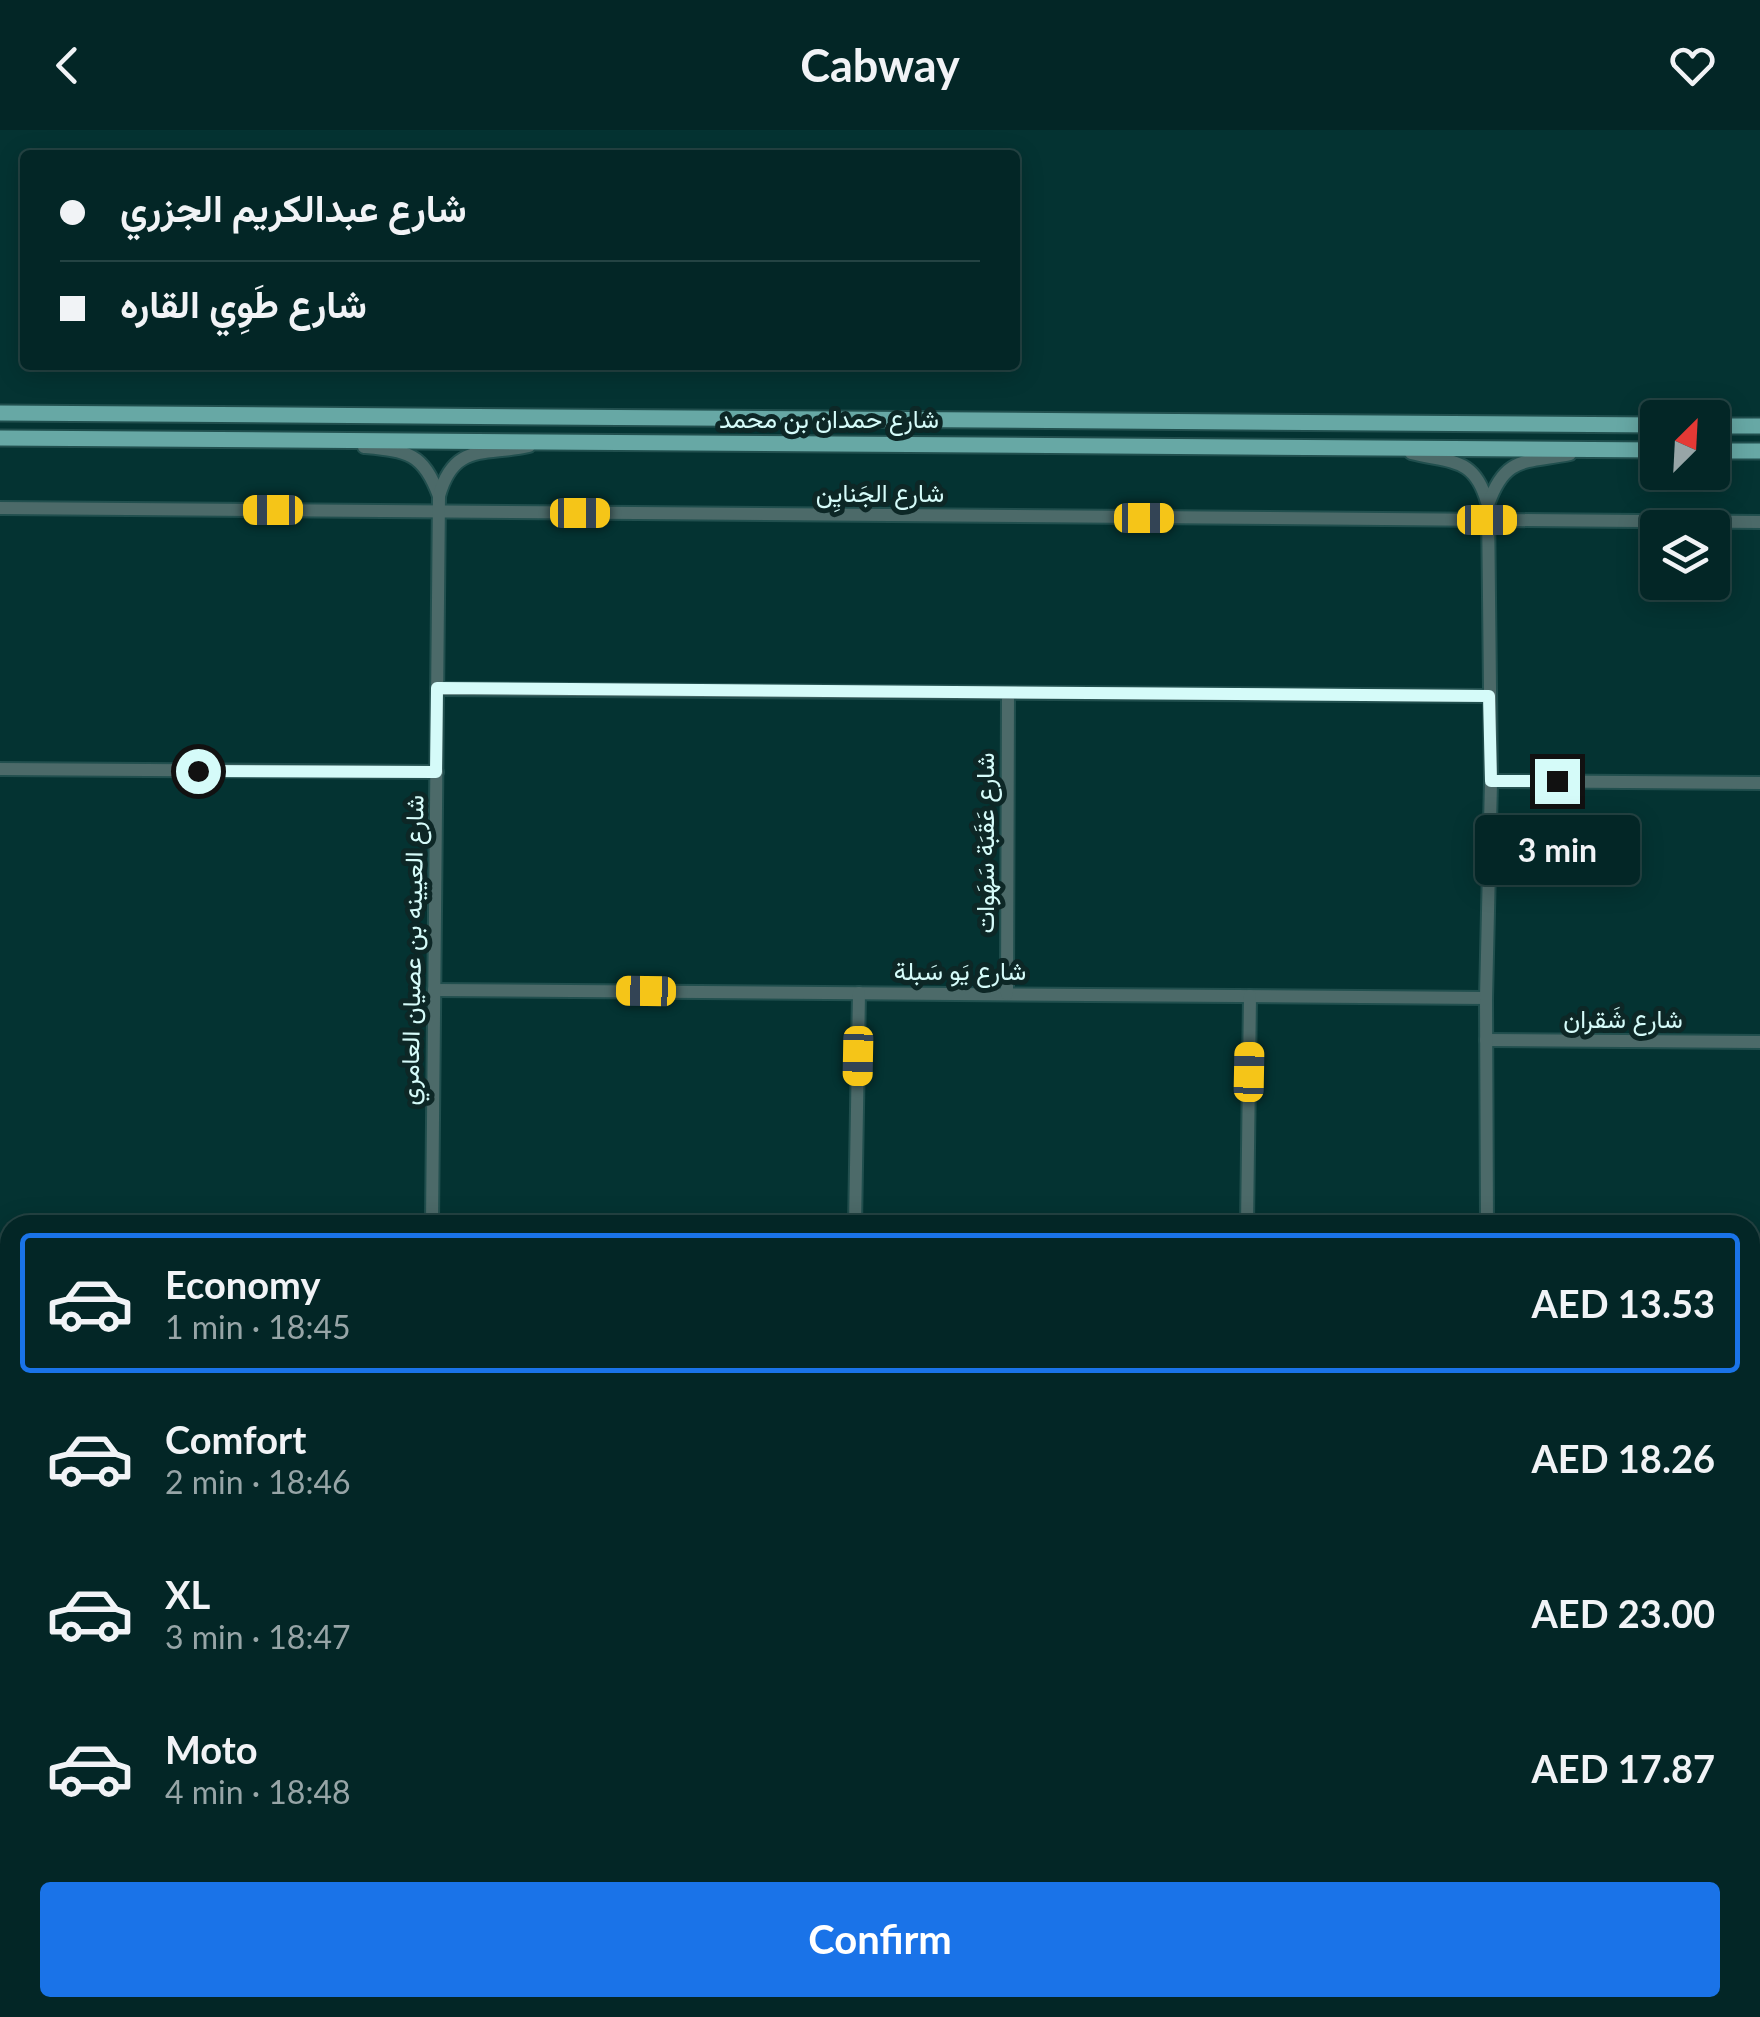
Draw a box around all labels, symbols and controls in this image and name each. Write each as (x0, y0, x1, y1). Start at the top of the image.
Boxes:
icon: back (40, 38, 95, 93)
text: Cabway (800, 38, 960, 92)
icon: heart (1665, 38, 1720, 93)
text: شارع عبدالكريم الجزري (120, 184, 467, 230)
text: شارع طَوِي القاره (120, 280, 367, 326)
north arrow (1640, 400, 1730, 490)
map controls (1640, 400, 1730, 600)
street label: شارع حمدان بن محمد (719, 403, 939, 436)
street label: شارع الجَنايِن (816, 477, 944, 513)
car (243, 495, 303, 525)
car (550, 498, 610, 528)
car (1114, 503, 1174, 533)
car (1457, 505, 1517, 535)
button: layers (1640, 510, 1730, 600)
route start (176, 749, 221, 794)
street label: شارع عَقَبَة سَهَوات (969, 752, 1002, 934)
route end (1535, 759, 1580, 804)
street label: شارع العيينه بن عصيان العامري (393, 794, 436, 1106)
callout: 3 min (1474, 816, 1640, 886)
text: 3 min (1518, 830, 1597, 869)
street label: شارع يَو سَبلة (894, 955, 1026, 988)
car (616, 975, 676, 1007)
street label: شارع شَقران (1563, 1003, 1683, 1036)
car (842, 1026, 874, 1086)
car (1233, 1042, 1265, 1102)
icon: car (45, 1258, 135, 1348)
text: Economy (165, 1261, 320, 1307)
text: AED 13.53 (1531, 1280, 1715, 1326)
text: 1 min · 18:45 (165, 1307, 351, 1346)
icon: car (45, 1413, 135, 1503)
text: Comfort (165, 1416, 306, 1462)
text: AED 18.26 (1531, 1435, 1715, 1481)
text: 2 min · 18:46 (165, 1462, 351, 1501)
icon: car (45, 1568, 135, 1658)
text: XL (165, 1571, 210, 1617)
text: AED 23.00 (1531, 1590, 1715, 1636)
text: 3 min · 18:47 (165, 1617, 351, 1656)
icon: car (45, 1723, 135, 1813)
text: Moto (165, 1726, 258, 1772)
text: AED 17.87 (1531, 1745, 1715, 1791)
text: 4 min · 18:48 (165, 1772, 351, 1811)
button: Confirm (40, 1882, 1720, 1997)

